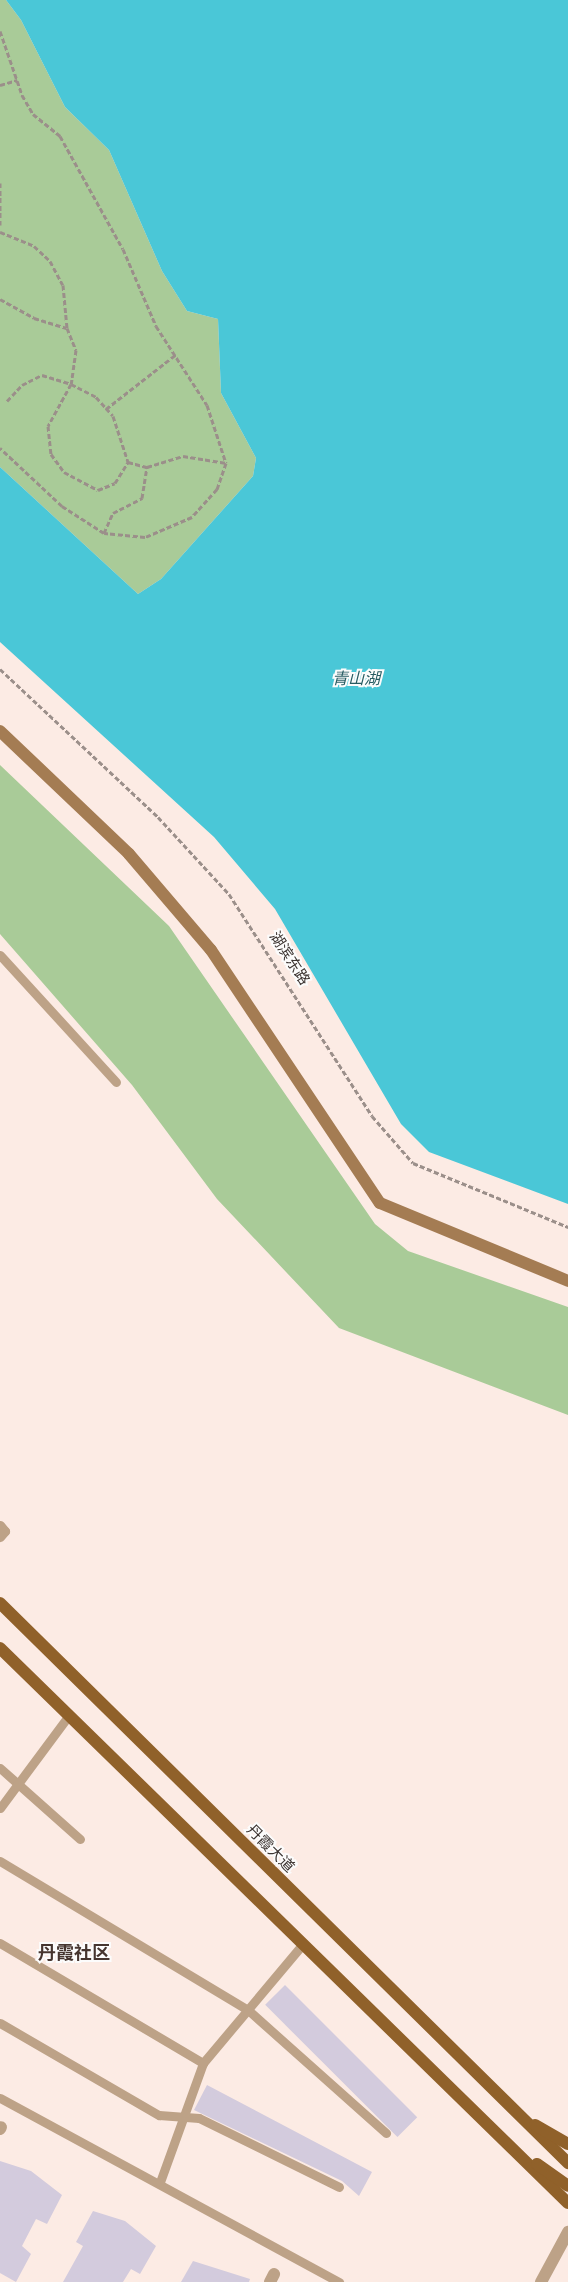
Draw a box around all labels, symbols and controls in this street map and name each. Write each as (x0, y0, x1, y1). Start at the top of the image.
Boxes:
water label: 青山湖 (332, 669, 380, 689)
street label: 湖滨东路 (266, 928, 314, 988)
street label: 丹霞大道 (243, 1820, 299, 1876)
district label: 丹霞社区 (38, 1942, 110, 1964)

